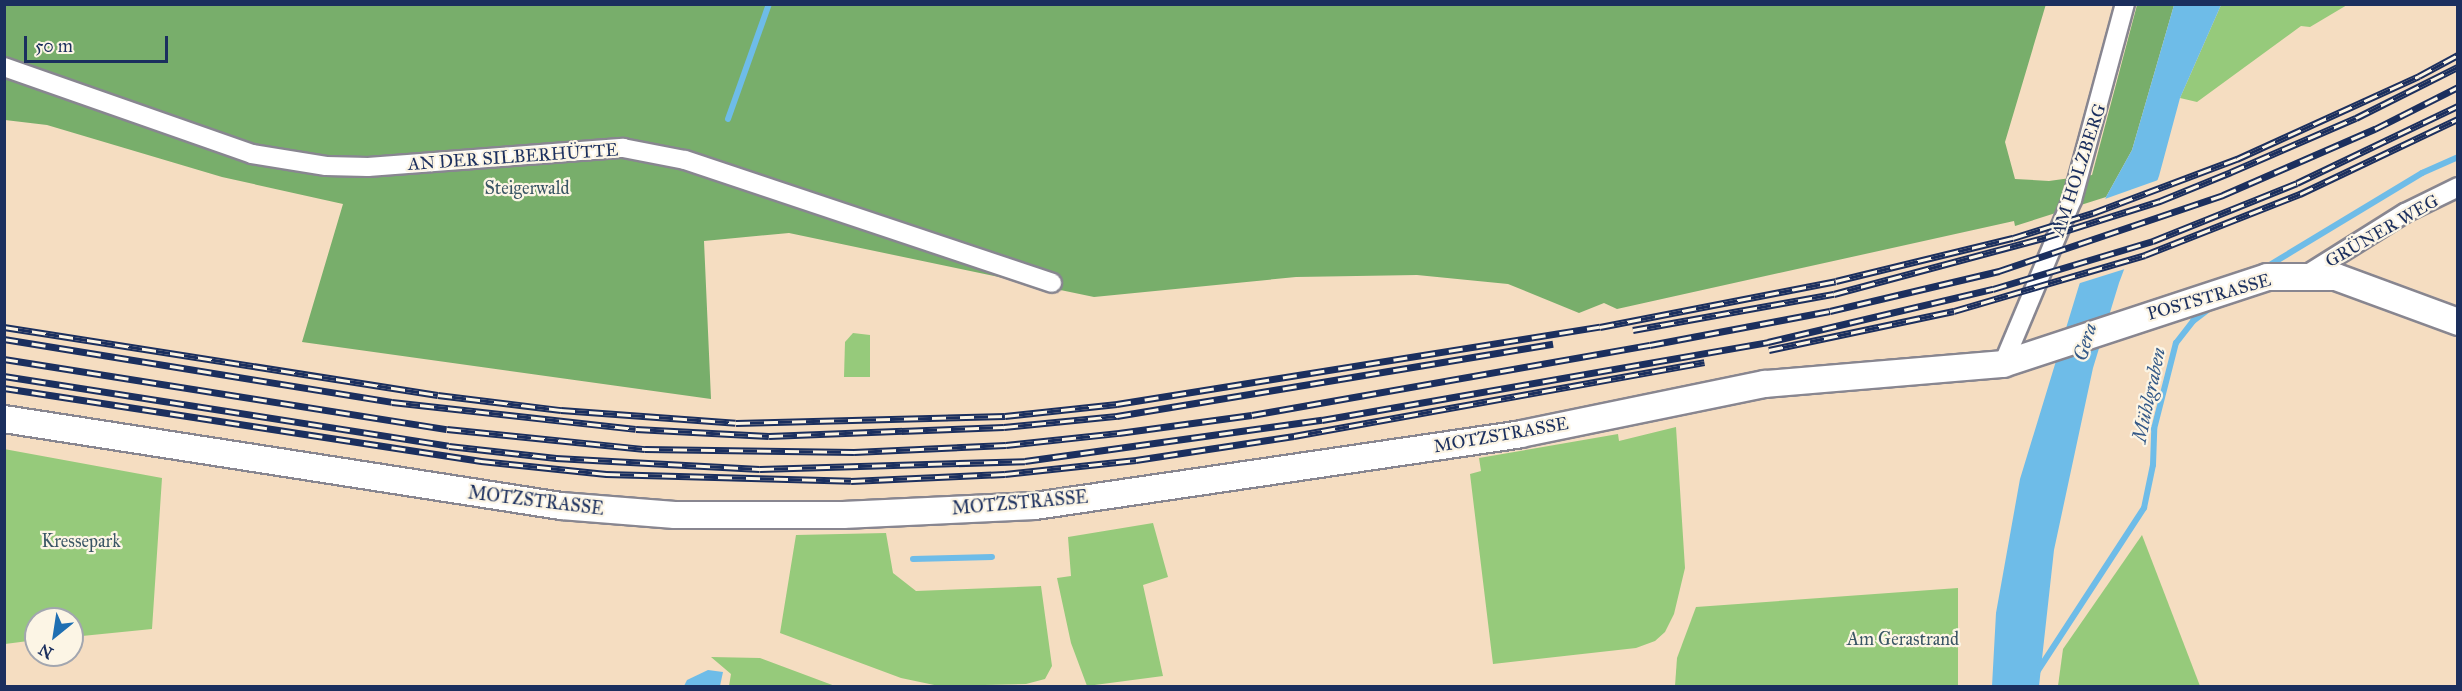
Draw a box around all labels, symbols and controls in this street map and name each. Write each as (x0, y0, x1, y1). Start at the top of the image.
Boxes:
scale bar (27, 24, 171, 62)
text: 50 m (35, 35, 73, 57)
street label: AM HOLZBERG (2047, 101, 2111, 239)
street label: AN DER SILBERHÜTTE (407, 139, 619, 175)
park label: Steigerwald (484, 177, 570, 199)
street label: GRÜNER WEG (2321, 190, 2443, 272)
street label: POSTSTRASSE (2145, 269, 2273, 325)
water label: Gera (2068, 320, 2102, 364)
water label: Mühlgraben (2127, 345, 2171, 445)
street label: MOTZSTRASSE (1432, 412, 1570, 458)
street label: MOTZSTRASSE (467, 482, 605, 520)
street label: MOTZSTRASSE (951, 486, 1089, 520)
park label: Kressepark (41, 530, 121, 552)
north arrow (24, 607, 84, 667)
park label: Am Gerastrand (1847, 628, 1959, 650)
text: N (35, 640, 56, 663)

